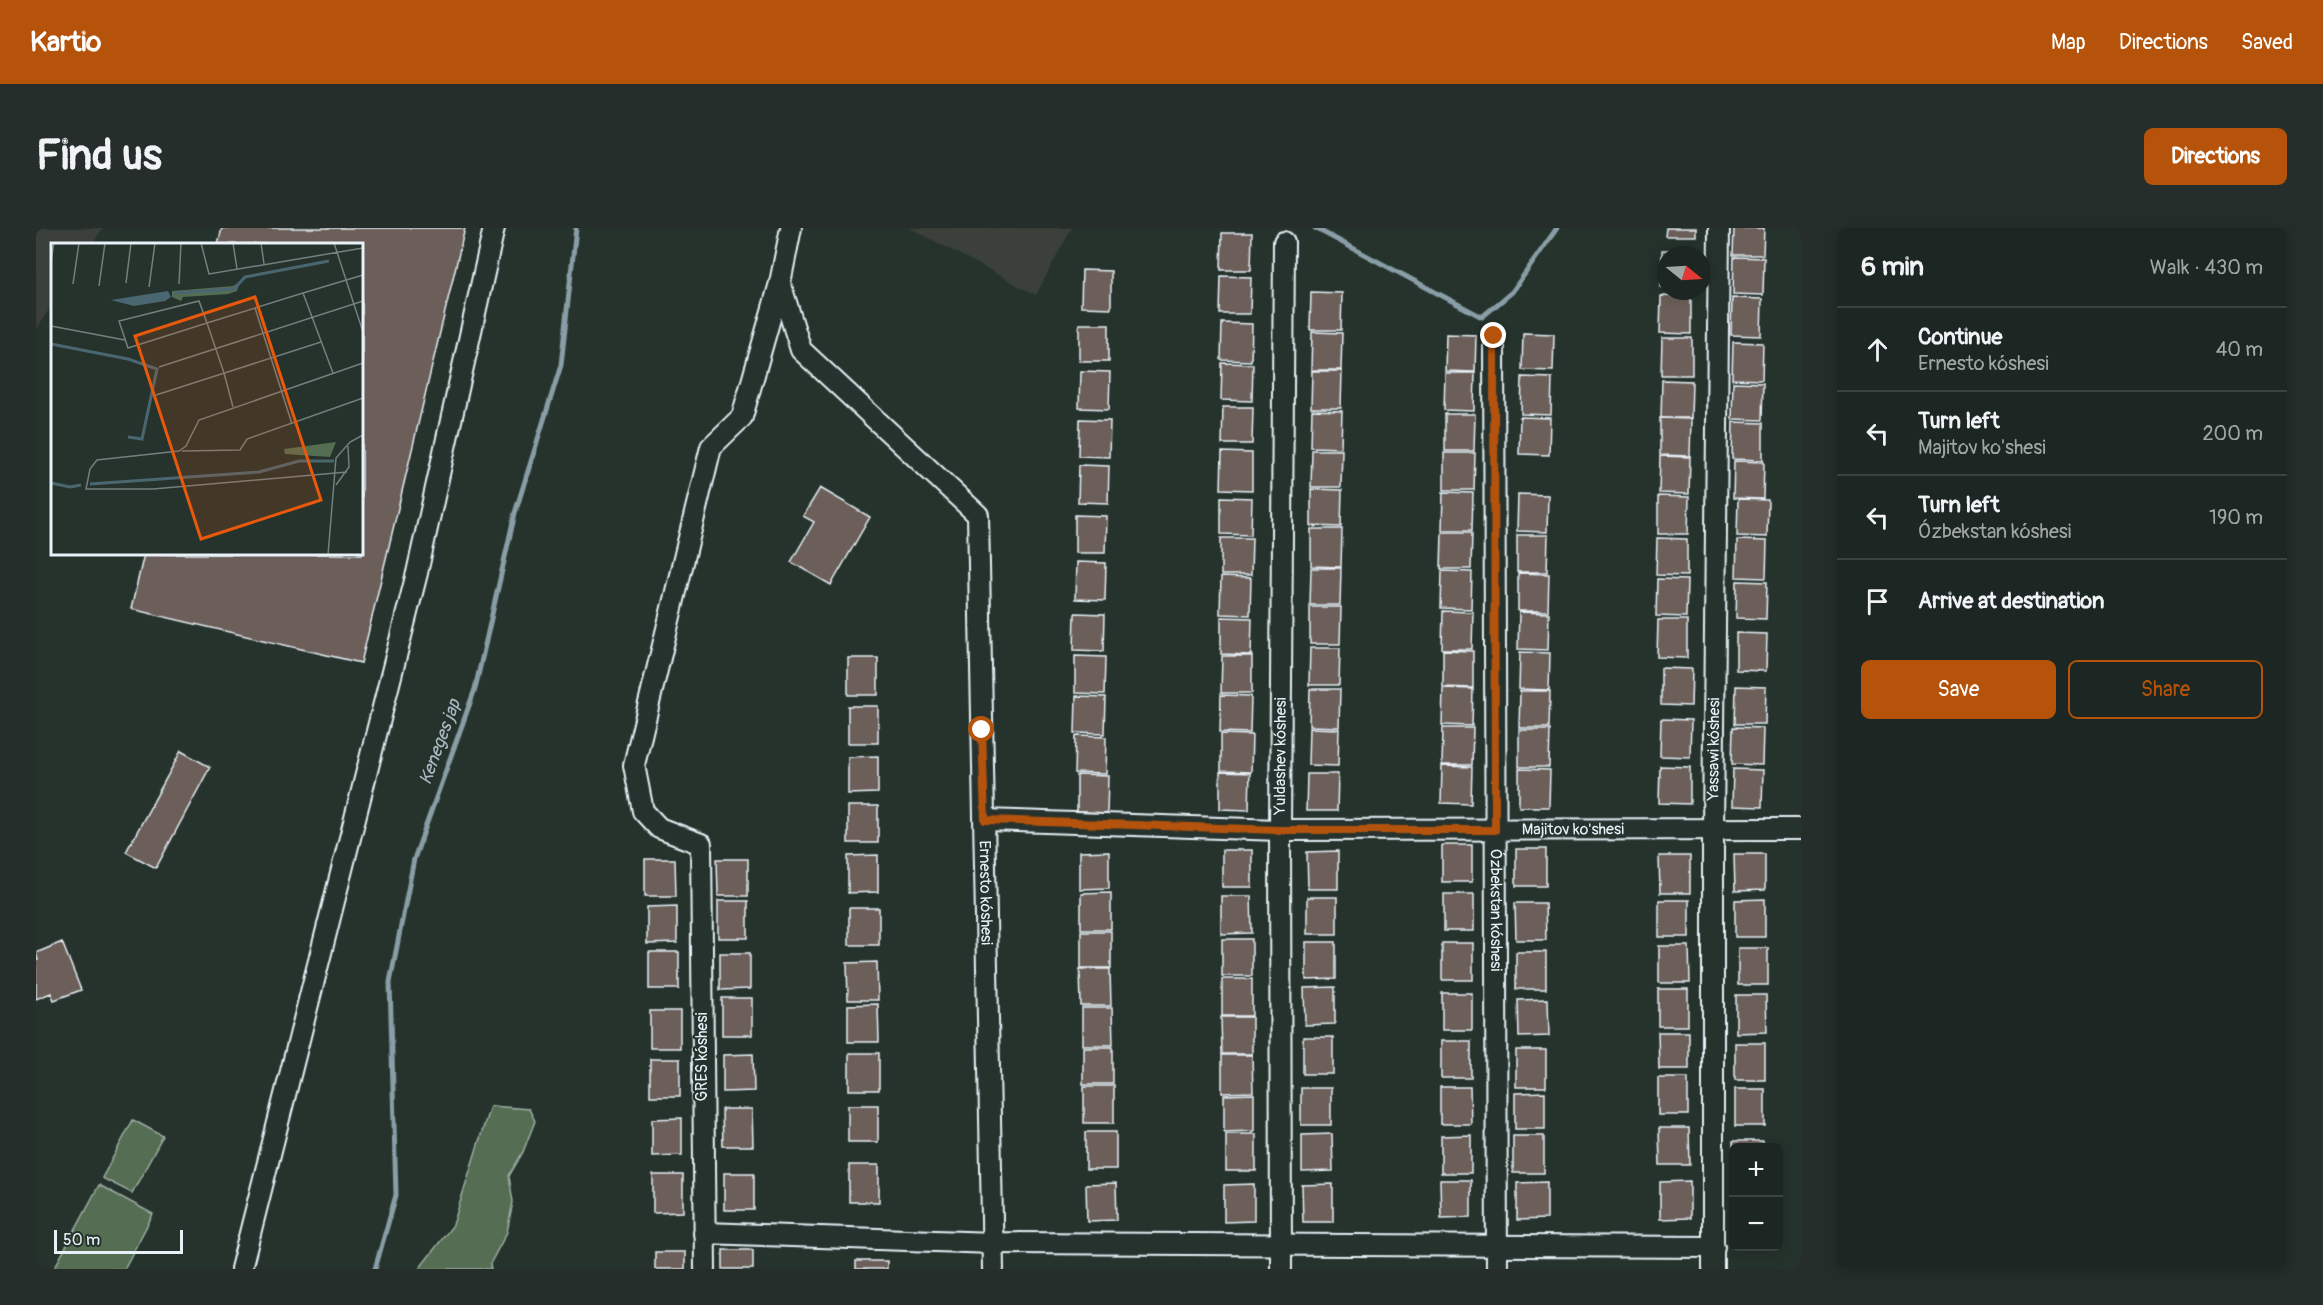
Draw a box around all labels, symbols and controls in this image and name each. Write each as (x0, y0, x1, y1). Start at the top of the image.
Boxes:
text: Kartio (30, 25, 101, 60)
text: Map (2051, 29, 2086, 56)
text: Directions (2119, 29, 2208, 56)
text: Saved (2241, 29, 2293, 56)
button: Directions (2144, 128, 2287, 185)
text: Find us (36, 130, 162, 182)
inset map (51, 243, 363, 555)
north arrow (1657, 246, 1711, 300)
text: 6 min (1861, 251, 1924, 283)
text: Walk · 430 m (2150, 255, 2263, 280)
route end (1480, 322, 1506, 348)
text: Continue (1918, 323, 2002, 351)
icon: ahead (1861, 333, 1894, 366)
text: 40 m (2216, 337, 2263, 362)
text: Ernesto kóshesi (1918, 351, 2049, 376)
text: Turn left (1918, 407, 2000, 435)
icon: left (1861, 417, 1894, 450)
text: 200 m (2202, 421, 2263, 446)
text: Majitov ko'shesi (1918, 435, 2046, 460)
text: Turn left (1918, 491, 2000, 519)
icon: left (1861, 501, 1894, 534)
text: 190 m (2209, 505, 2263, 530)
text: Ózbekstan kóshesi (1918, 519, 2071, 544)
icon: arrive (1861, 585, 1894, 618)
text: Arrive at destination (1918, 587, 2104, 615)
button: Save (1861, 660, 2056, 719)
button: Share (2068, 660, 2263, 719)
water label: Keneges jap (414, 695, 467, 788)
street label: Yuldashev kóshesi (1270, 697, 1291, 816)
street label: Yassawi kóshesi (1703, 697, 1724, 802)
route start (968, 716, 994, 742)
street label: Majitov ko'shesi (1522, 819, 1624, 840)
street label: Ernesto kóshesi (974, 840, 997, 945)
street label: Ózbekstan kóshesi (1486, 849, 1507, 972)
street label: GRES kóshesi (692, 1012, 712, 1101)
map controls (1729, 1143, 1783, 1251)
button: + (1729, 1143, 1783, 1197)
button: − (1729, 1197, 1783, 1251)
scale bar (54, 1227, 183, 1254)
text: 50 m (63, 1230, 100, 1250)

